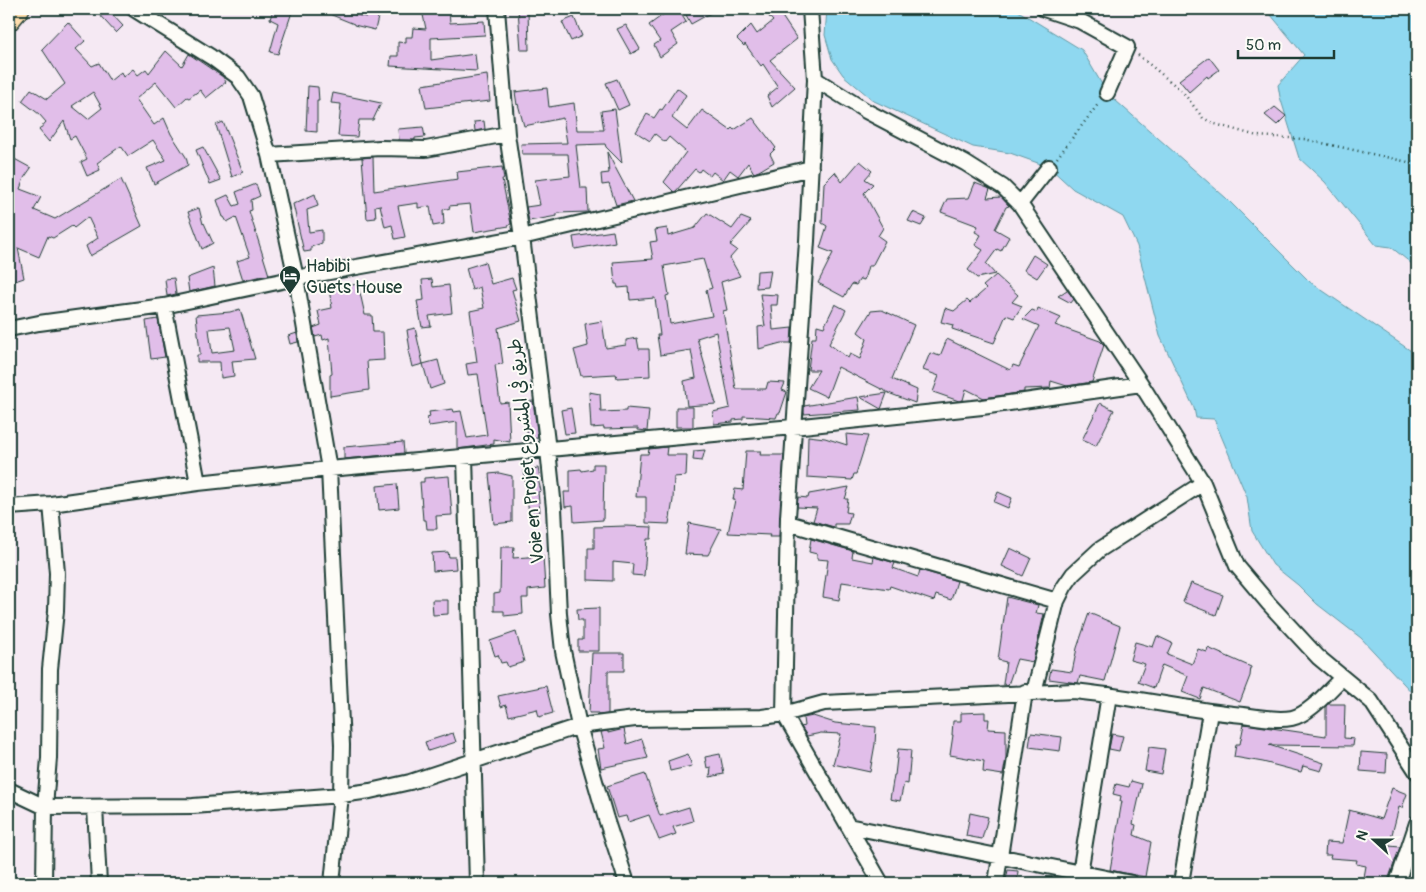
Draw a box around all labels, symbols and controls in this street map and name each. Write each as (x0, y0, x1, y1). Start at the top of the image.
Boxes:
scale bar (1238, 28, 1335, 60)
text: 50 m (1246, 36, 1281, 55)
place label: Habibi Guets House (306, 255, 402, 299)
hotel icon: Habibi Guets House (278, 264, 302, 295)
street label: Voie en Projet طريق في المشروع (502, 337, 551, 565)
north arrow (1348, 814, 1398, 864)
text: N (1353, 828, 1372, 843)

